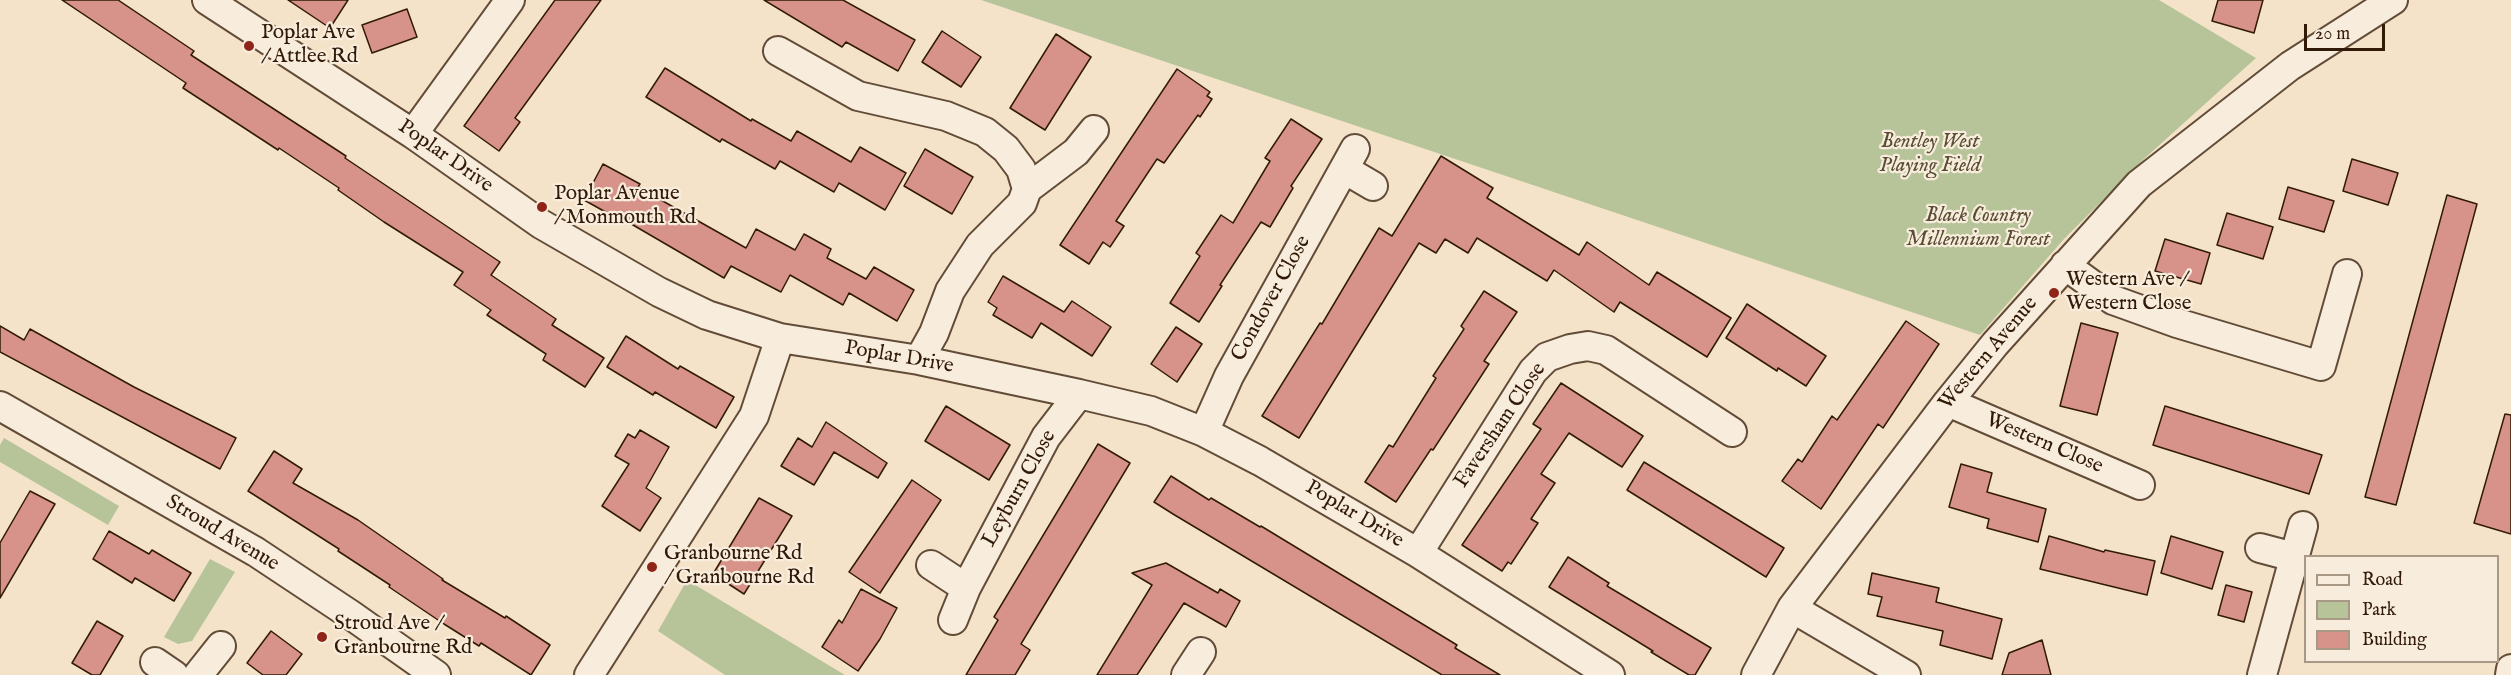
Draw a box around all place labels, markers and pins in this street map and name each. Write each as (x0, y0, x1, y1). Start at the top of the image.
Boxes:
place label: Poplar Ave / Attlee Rd (261, 21, 358, 71)
marker: Poplar Ave / Attlee Rd (242, 39, 256, 53)
place label: Poplar Avenue / Monmouth Rd (554, 182, 696, 232)
marker: Poplar Avenue / Monmouth Rd (535, 200, 549, 214)
place label: Western Ave / Western Close (2066, 268, 2191, 318)
marker: Western Ave / Western Close (2047, 286, 2061, 300)
place label: Granbourne Rd / Granbourne Rd (664, 542, 814, 592)
marker: Granbourne Rd / Granbourne Rd (645, 560, 659, 574)
place label: Stroud Ave / Granbourne Rd (334, 612, 472, 662)
marker: Stroud Ave / Granbourne Rd (315, 630, 329, 644)

